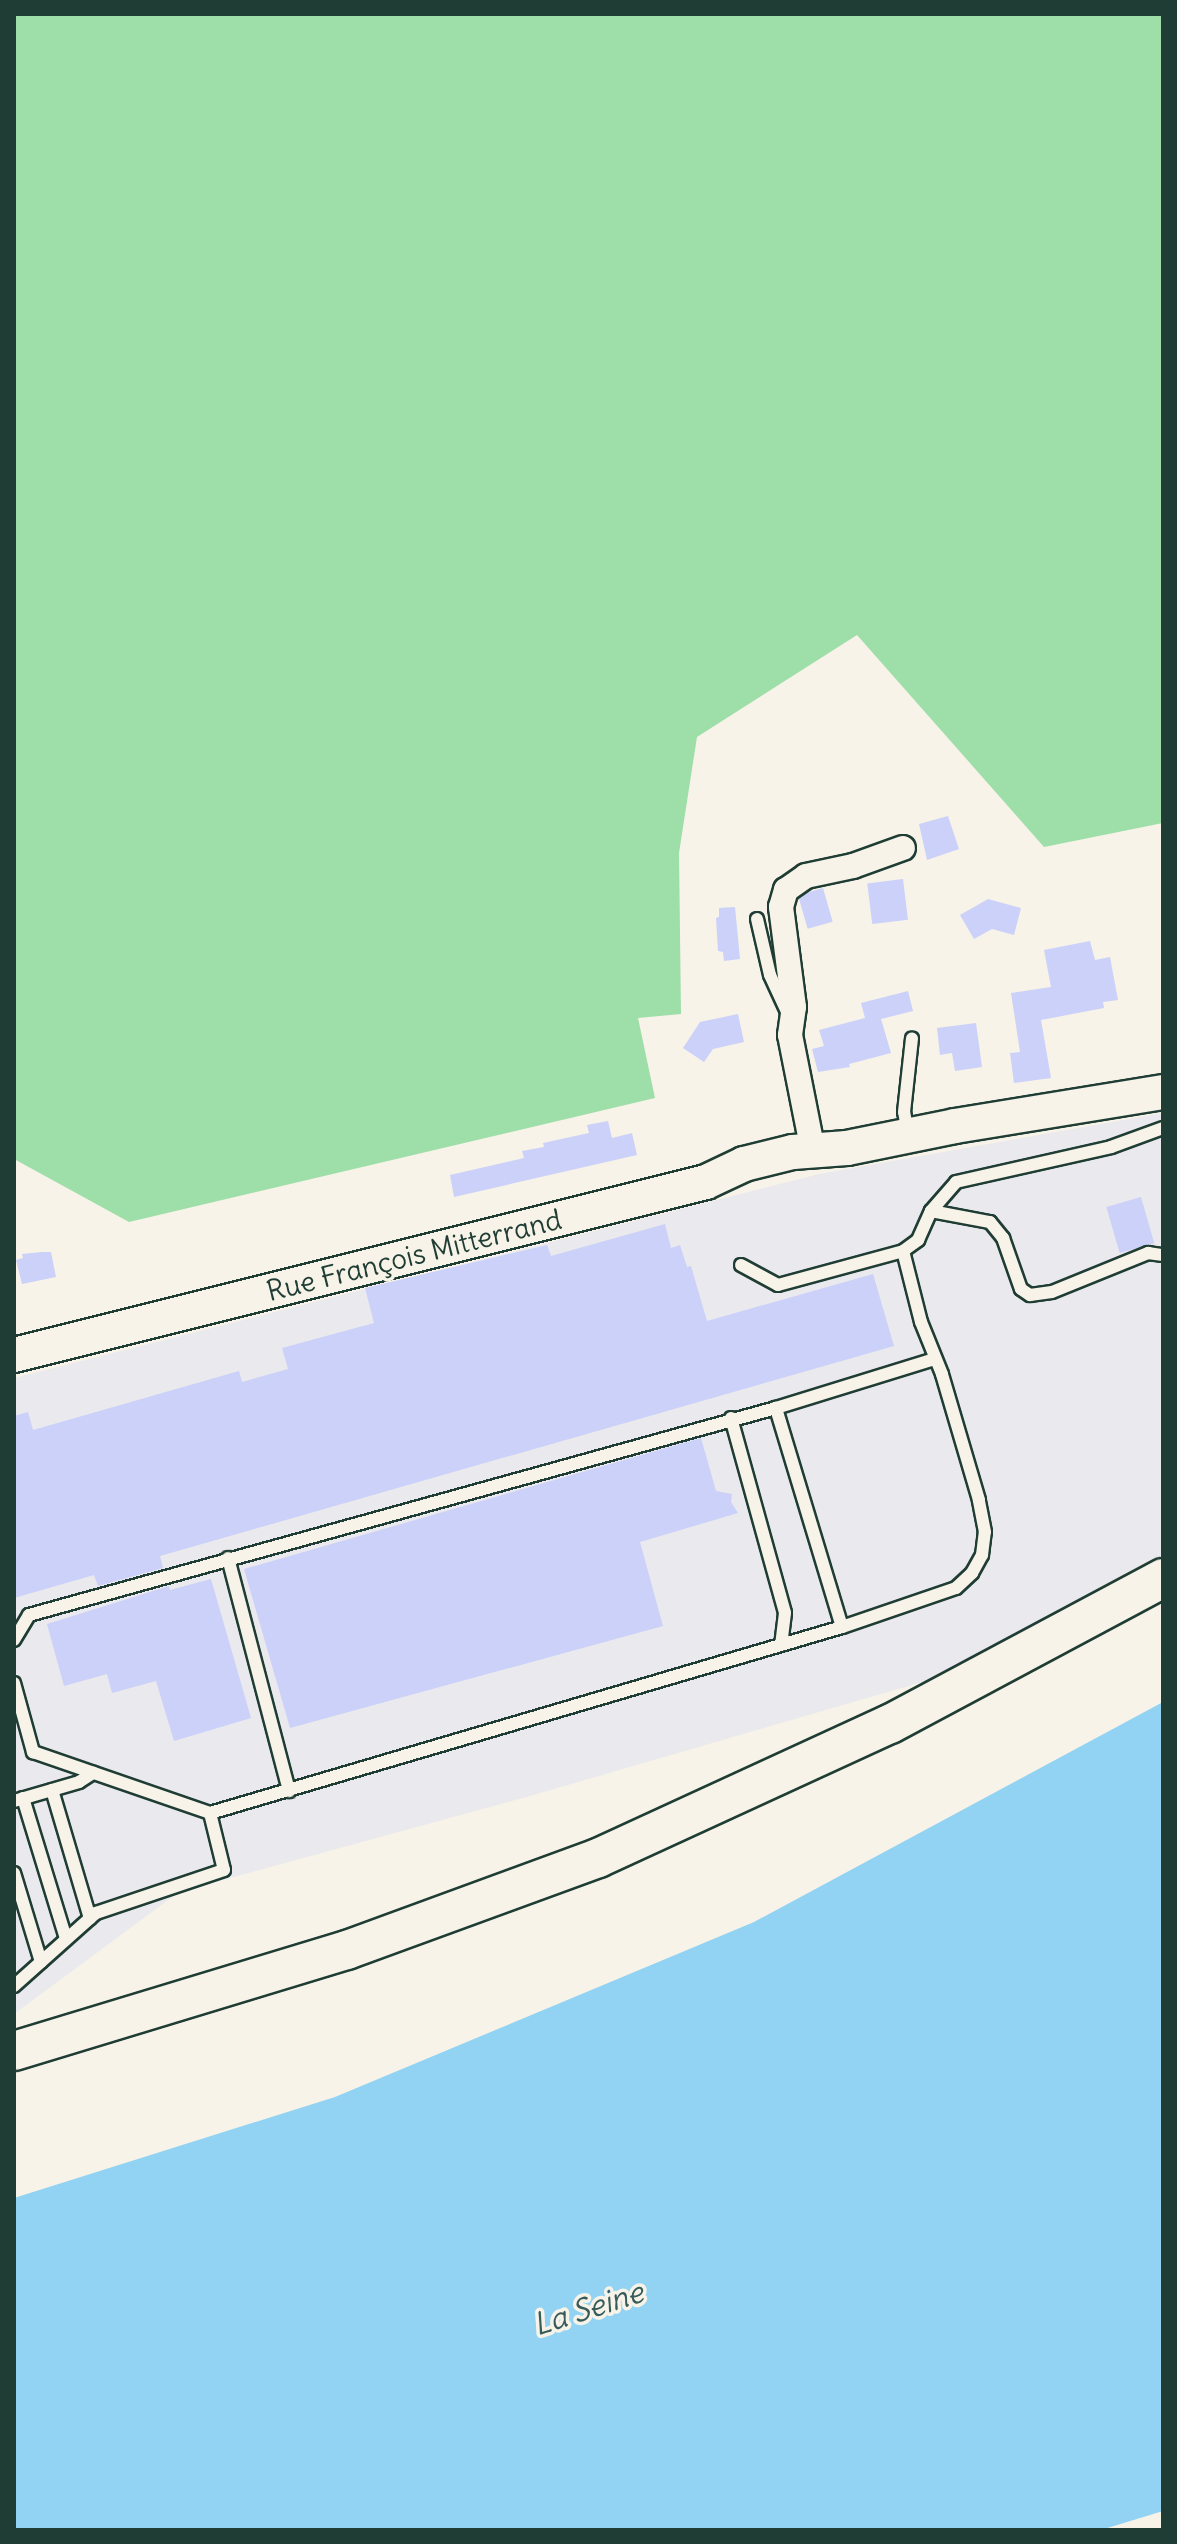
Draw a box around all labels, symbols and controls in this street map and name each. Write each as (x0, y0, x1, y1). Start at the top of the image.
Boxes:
street label: Rue François Mitterrand (263, 1202, 565, 1308)
water label: La Seine (528, 2273, 648, 2343)

